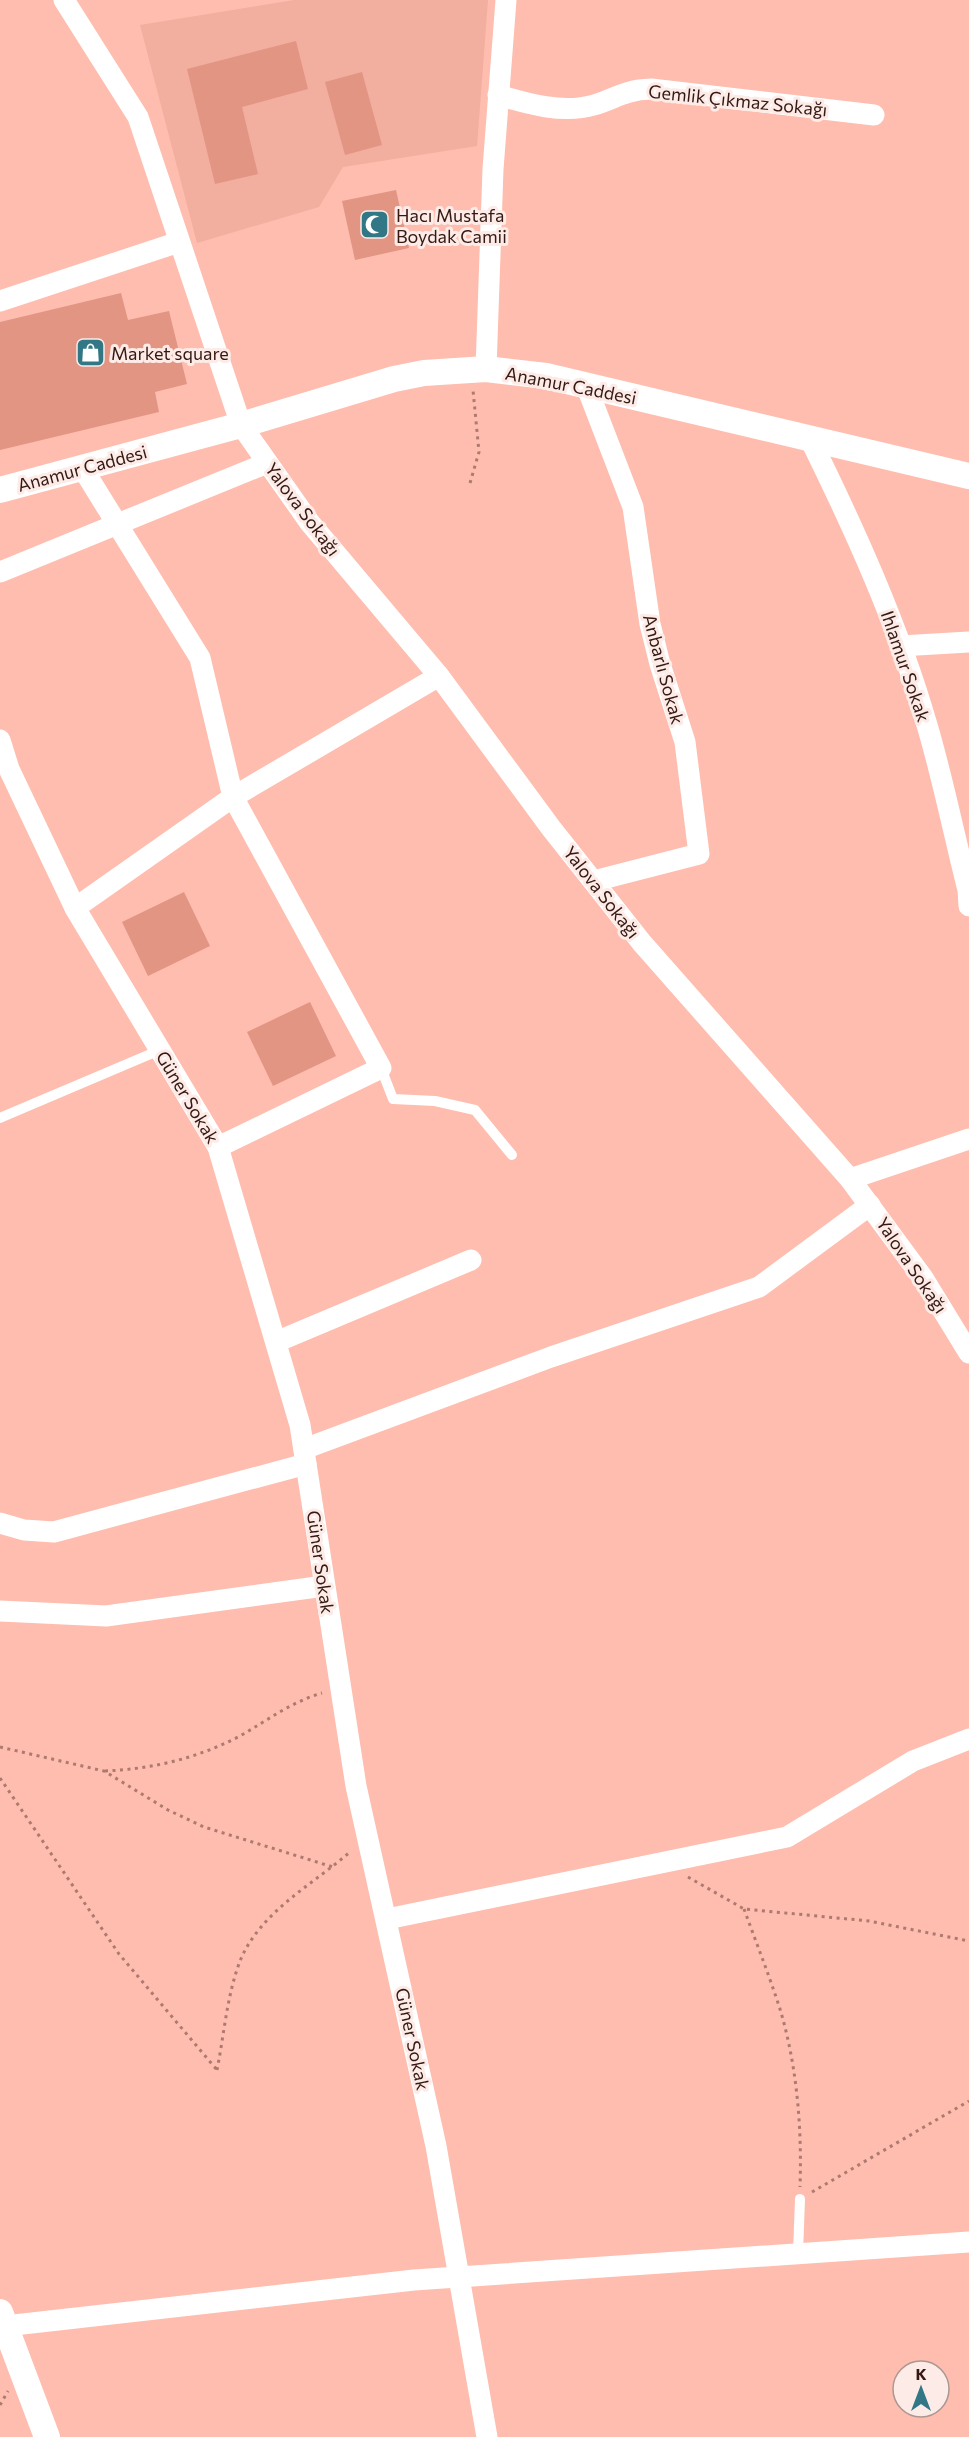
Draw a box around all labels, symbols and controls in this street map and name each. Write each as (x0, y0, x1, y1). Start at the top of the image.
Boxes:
street label: Gemlik Çıkmaz Sokağı (647, 80, 829, 120)
place label: Hacı Mustafa Boydak Camii (396, 204, 507, 247)
mosque icon: Hacı Mustafa Boydak Camii (359, 209, 391, 241)
shop icon: Market square (74, 337, 106, 369)
place label: Market square (111, 342, 229, 364)
street label: Anamur Caddesi (503, 361, 639, 409)
street label: Anamur Caddesi (15, 440, 149, 496)
street label: Yalova Sokağı (261, 458, 345, 560)
street label: Ihlamur Sokak (877, 608, 935, 725)
street label: Anbarlı Sokak (639, 612, 689, 727)
street label: Yalova Sokağı (559, 841, 645, 943)
street label: Güner Sokak (152, 1047, 224, 1147)
street label: Yalova Sokağı (872, 1213, 952, 1317)
street label: Güner Sokak (303, 1509, 339, 1615)
street label: Güner Sokak (391, 1986, 435, 2092)
north arrow (891, 2359, 951, 2419)
text: K (915, 2364, 927, 2383)

